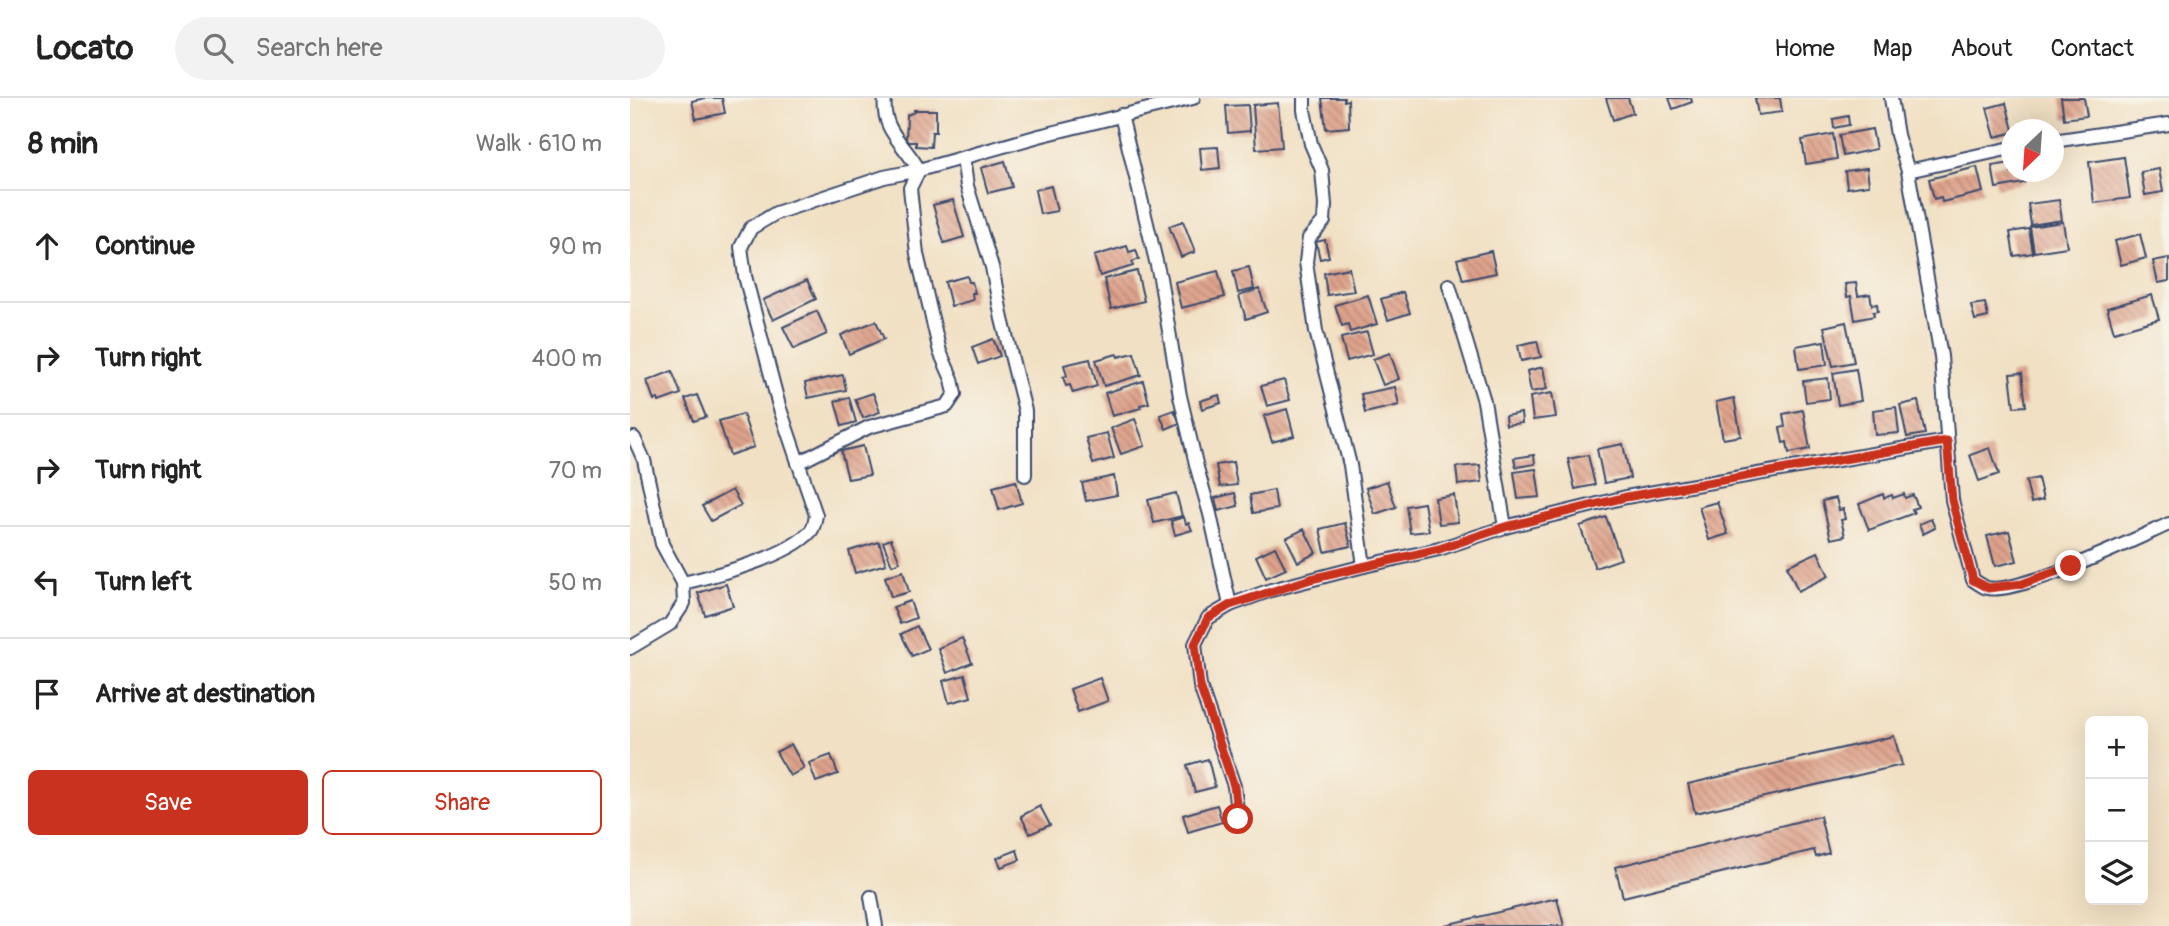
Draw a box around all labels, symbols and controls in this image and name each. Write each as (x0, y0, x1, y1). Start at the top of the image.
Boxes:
search box (175, 17, 665, 80)
text: Locato (35, 28, 133, 69)
icon: search (199, 29, 237, 67)
text: Search here (255, 32, 382, 64)
text: Home (1774, 34, 1835, 63)
text: Map (1873, 34, 1913, 63)
text: About (1951, 34, 2013, 63)
text: Contact (2051, 34, 2134, 63)
north arrow (2001, 119, 2064, 182)
text: 8 min (28, 125, 98, 162)
text: Walk · 610 m (476, 129, 602, 158)
icon: ahead (28, 227, 66, 265)
text: Continue (95, 230, 195, 262)
text: 90 m (549, 232, 602, 261)
icon: right (28, 339, 66, 377)
text: Turn right (95, 342, 201, 374)
text: 400 m (532, 344, 602, 373)
icon: right (28, 451, 66, 489)
text: Turn right (95, 454, 201, 486)
text: 70 m (549, 456, 602, 485)
route end (2055, 550, 2086, 581)
icon: left (28, 563, 66, 601)
text: Turn left (95, 566, 191, 598)
text: 50 m (548, 568, 602, 597)
icon: arrive (28, 675, 66, 713)
text: Arrive at destination (95, 678, 315, 710)
map controls (2085, 716, 2148, 905)
button: + (2085, 716, 2148, 779)
button: Save (28, 770, 308, 835)
button: Share (322, 770, 602, 835)
button: − (2085, 779, 2148, 842)
route start (1222, 803, 1253, 834)
button: layers (2085, 842, 2148, 905)

